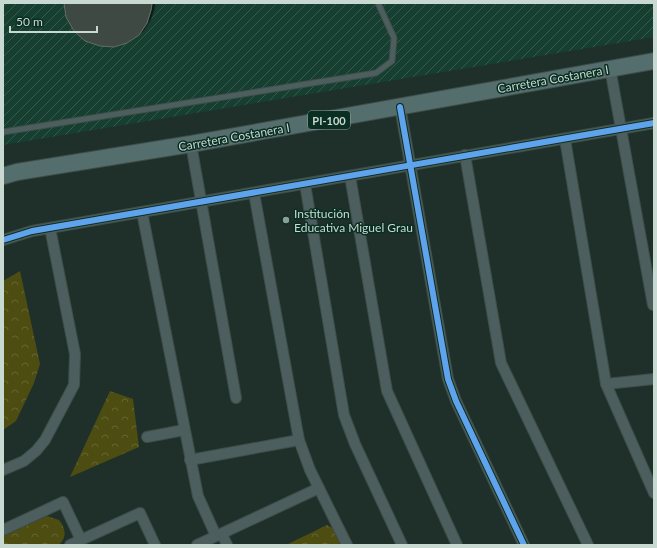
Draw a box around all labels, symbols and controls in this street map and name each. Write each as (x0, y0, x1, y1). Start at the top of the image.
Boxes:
scale bar (10, 8, 97, 34)
text: 50 m (16, 14, 43, 29)
street label: Carretera Costanera I (496, 62, 610, 96)
road number: PI-100 (308, 111, 350, 129)
street label: Carretera Costanera I (177, 120, 291, 154)
place label: Institución Educativa Miguel Grau (294, 206, 413, 235)
marker: Institución Educativa Miguel Grau (281, 215, 291, 225)

